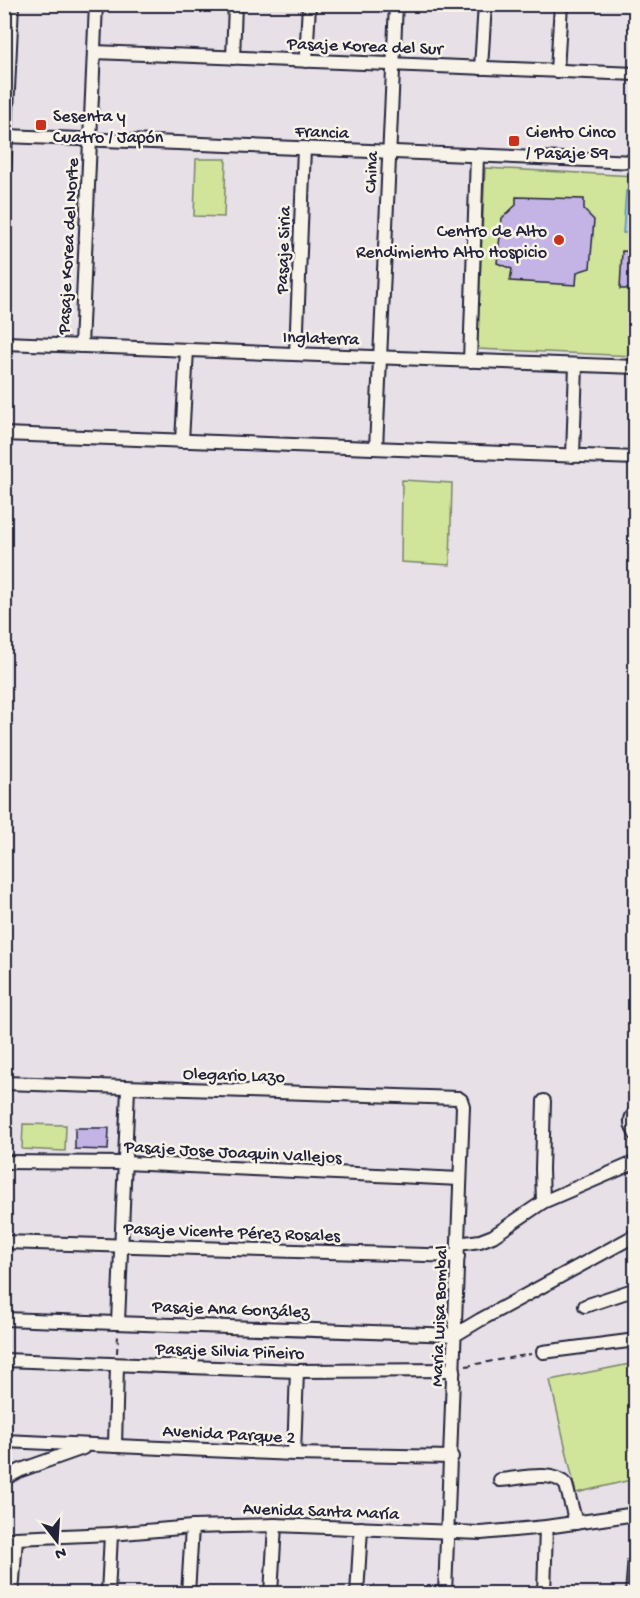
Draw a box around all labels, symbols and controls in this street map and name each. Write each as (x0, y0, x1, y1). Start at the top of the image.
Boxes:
street label: Pasaje Korea del Sur (286, 34, 445, 61)
place label: Sesenta y Cuatro / Japón (53, 107, 164, 149)
marker: Sesenta y Cuatro / Japón (34, 118, 48, 132)
street label: Francia (293, 122, 350, 145)
place label: Ciento Cinco / Pasaje 59 (526, 123, 616, 165)
marker: Ciento Cinco / Pasaje 59 (507, 134, 521, 148)
street label: China (361, 150, 384, 194)
street label: Pasaje Korea del Norte (54, 157, 85, 336)
street label: Pasaje Siria (272, 205, 297, 295)
place label: Centro de Alto Rendimiento Alto Hospicio (356, 222, 547, 264)
marker: Centro de Alto Rendimiento Alto Hospicio (552, 233, 566, 247)
street label: Inglaterra (282, 328, 360, 351)
street label: Olegario Lazo (183, 1064, 285, 1089)
street label: Pasaje Jose Joaquin Vallejos (123, 1137, 343, 1170)
street label: Pasaje Vicente Pérez Rosales (122, 1219, 342, 1248)
street label: Maria Luisa Bombal (428, 1245, 453, 1387)
street label: Pasaje Ana González (151, 1297, 311, 1324)
street label: Pasaje Silvia Piñeiro (154, 1339, 305, 1366)
street label: Avenida Parque 2 (162, 1422, 296, 1449)
street label: Avenida Santa María (242, 1499, 400, 1526)
north arrow (27, 1511, 87, 1571)
text: N (52, 1541, 68, 1563)

